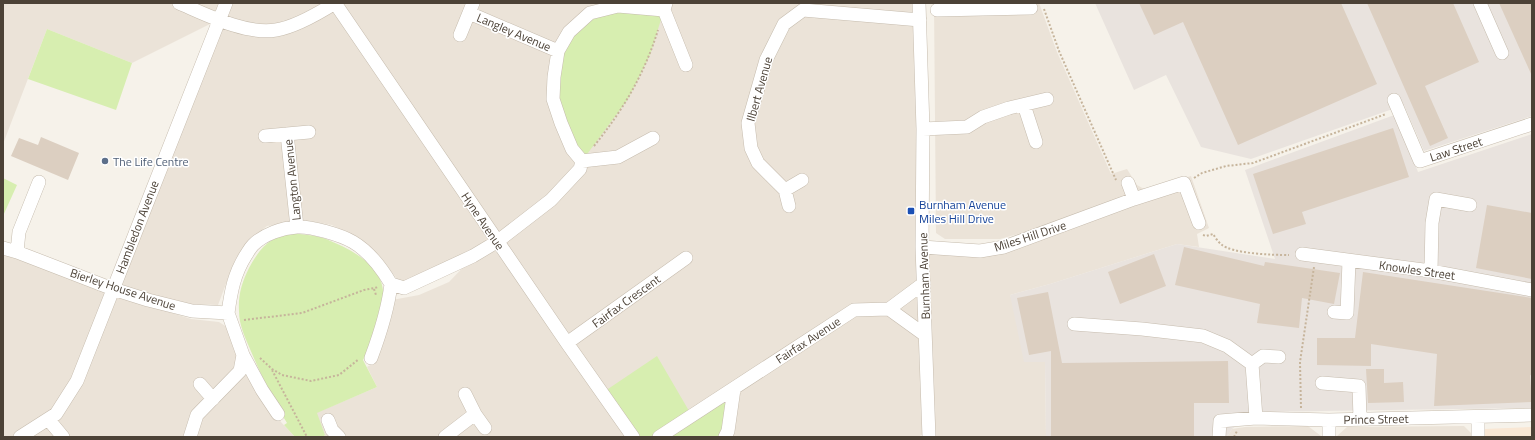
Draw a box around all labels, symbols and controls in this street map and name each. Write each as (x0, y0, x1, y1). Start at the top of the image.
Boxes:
street label: Langley Avenue (474, 8, 554, 56)
street label: Ilbert Avenue (741, 54, 777, 124)
street label: Law Street (1427, 131, 1486, 166)
street label: Langton Avenue (278, 138, 306, 222)
place label: The Life Centre (113, 152, 189, 171)
marker: The Life Centre (100, 156, 110, 166)
street label: Hambledon Avenue (110, 178, 164, 276)
street label: Hyne Avenue (457, 188, 509, 254)
place label: Burnham Avenue Miles Hill Drive (919, 195, 1006, 228)
marker: Burnham Avenue Miles Hill Drive (906, 206, 916, 216)
street label: Miles Hill Drive (991, 215, 1069, 257)
street label: Burnham Avenue (913, 232, 935, 320)
street label: Knowles Street (1378, 255, 1457, 285)
street label: Bierley House Avenue (68, 263, 178, 315)
street label: Fairfax Crescent (588, 269, 665, 332)
street label: Fairfax Avenue (772, 312, 844, 368)
street label: Prince Street (1343, 409, 1410, 429)

